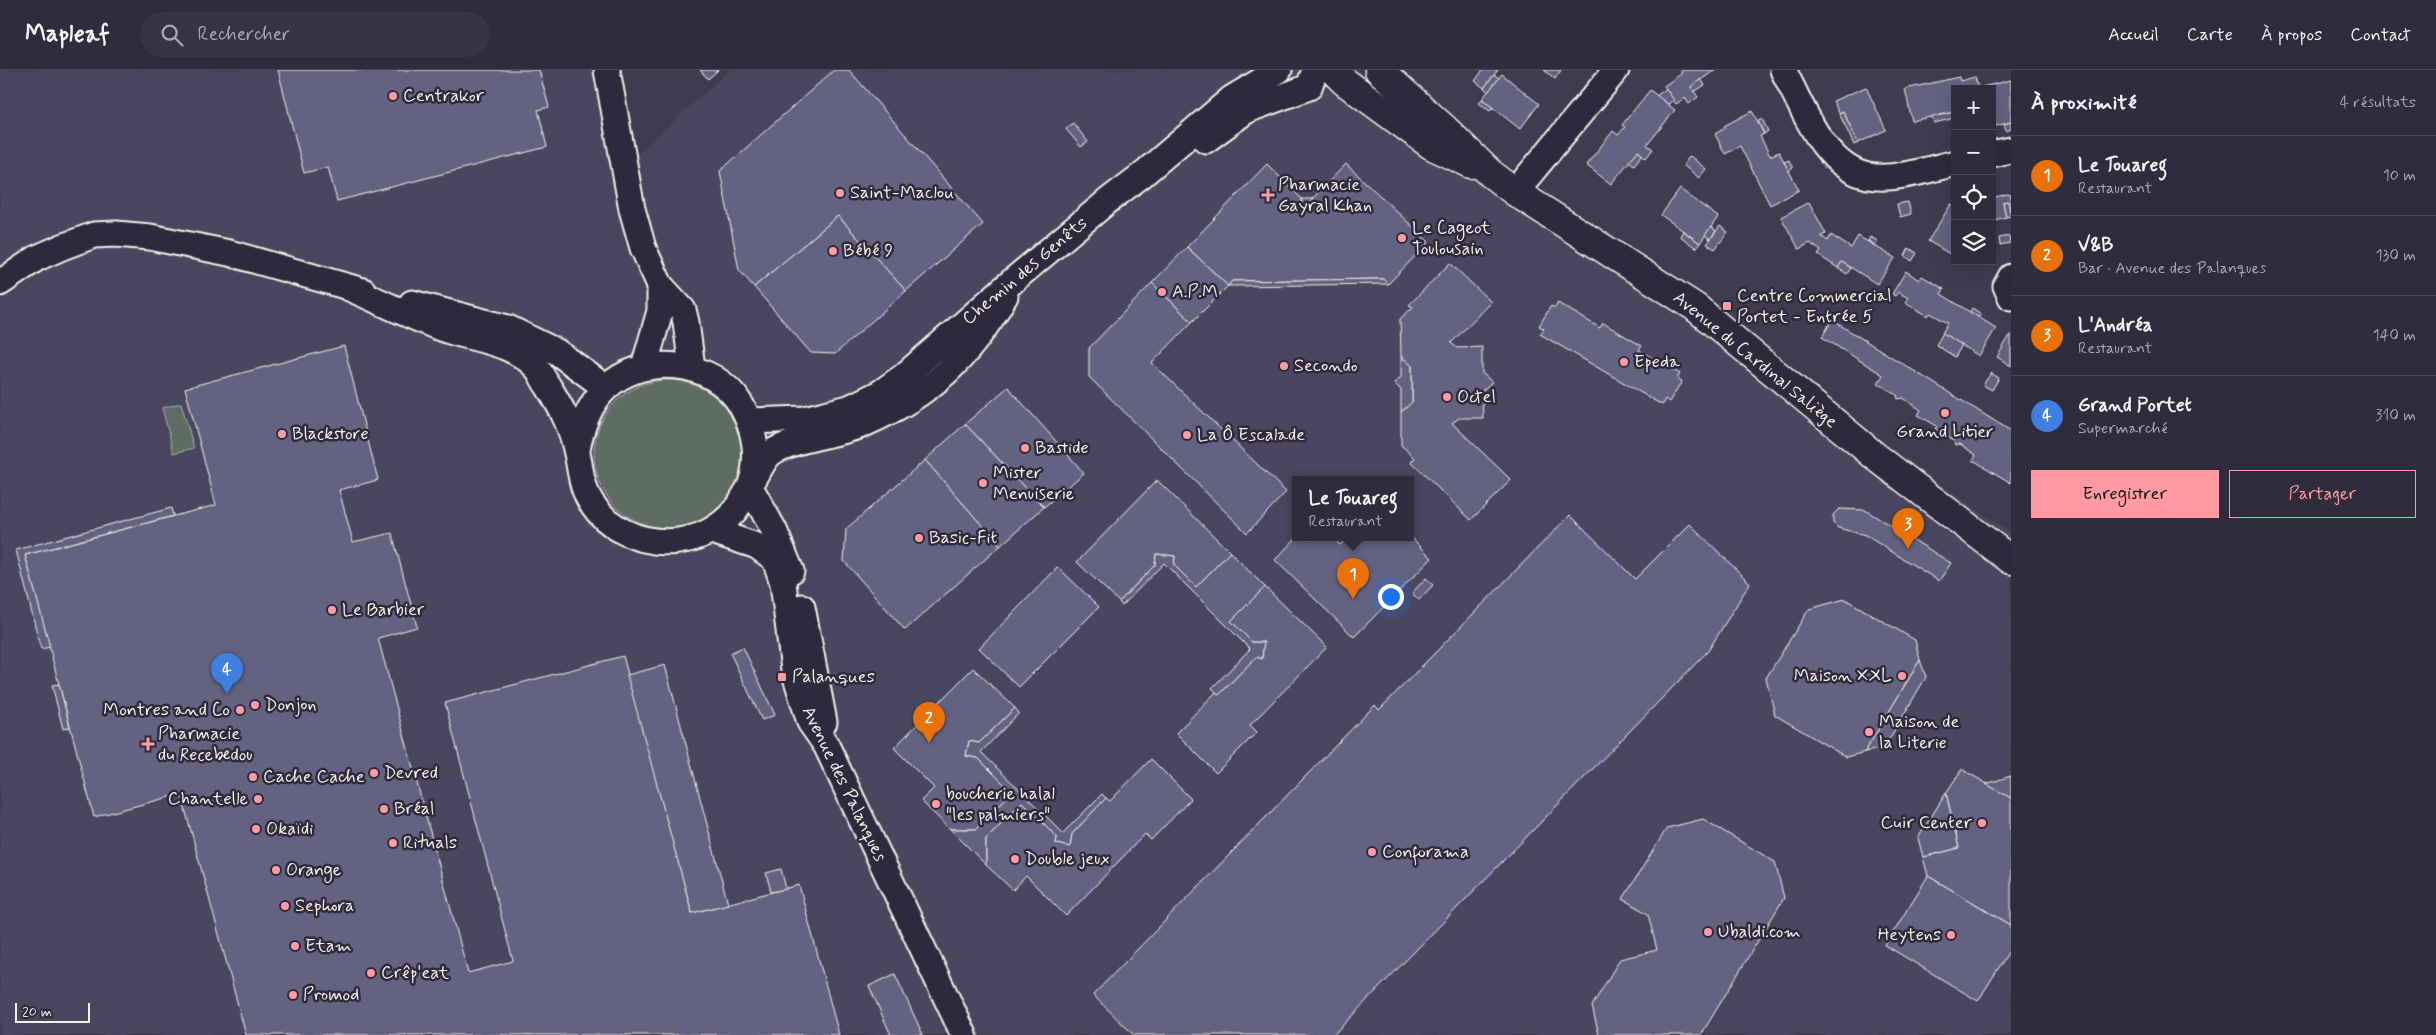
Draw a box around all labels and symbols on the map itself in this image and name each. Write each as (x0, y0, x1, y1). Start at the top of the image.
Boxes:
place label: Centrakor (403, 84, 485, 108)
marker: Centrakor (387, 90, 399, 102)
place label: Pharmacie Gayral Khan (1278, 173, 1372, 218)
place label: Saint-Maclou (850, 181, 954, 205)
marker: Saint-Maclou (834, 187, 846, 199)
marker: Pharmacie Gayral Khan (1262, 189, 1274, 201)
street label: Chemin des Genêts (957, 211, 1093, 331)
place label: Le Cageot Toulousain (1412, 216, 1491, 261)
marker: Le Cageot Toulousain (1396, 232, 1408, 244)
place label: Bébé 9 (843, 239, 893, 263)
marker: Bébé 9 (827, 245, 839, 257)
place label: A.P.M (1172, 280, 1218, 304)
place label: Centre Commercial Portet - Entrée 5 (1737, 284, 1892, 329)
marker: A.P.M (1156, 286, 1168, 298)
street label: Avenue du Cardinal Saliège (1668, 286, 1842, 434)
marker: Centre Commercial Portet - Entrée 5 (1721, 300, 1733, 312)
place label: Epeda (1634, 350, 1680, 374)
place label: Secondo (1294, 354, 1358, 378)
marker: Epeda (1618, 356, 1630, 368)
marker: Secondo (1278, 360, 1290, 372)
place label: Octel (1457, 385, 1496, 409)
marker: Octel (1441, 391, 1453, 403)
marker: Grand Litier (1939, 407, 1951, 419)
place label: Grand Litier (1896, 420, 1994, 444)
place label: Blackstore (292, 422, 369, 446)
place label: La Ô Escalade (1197, 423, 1305, 447)
marker: Blackstore (276, 428, 288, 440)
marker: La Ô Escalade (1181, 429, 1193, 441)
place label: Bastide (1035, 436, 1089, 460)
marker: Bastide (1019, 442, 1031, 454)
place label: Mister Menuiserie (993, 461, 1074, 506)
marker: Mister Menuiserie (977, 477, 989, 489)
pin: 3 (1892, 508, 1924, 549)
place label: Basic-Fit (929, 526, 998, 550)
marker: Basic-Fit (913, 532, 925, 544)
pin: 1 (1337, 558, 1369, 599)
your location (1378, 584, 1404, 610)
place label: Le Barbier (342, 598, 425, 622)
marker: Le Barbier (326, 604, 338, 616)
pin: 4 (211, 653, 243, 694)
place label: Maison XXL (1794, 664, 1892, 688)
place label: Palanques (792, 665, 875, 689)
marker: Maison XXL (1896, 670, 1908, 682)
marker: Palanques (776, 671, 788, 683)
place label: Donjon (265, 693, 317, 717)
place label: Montres and Co (103, 698, 230, 722)
marker: Donjon (249, 699, 261, 711)
street label: Avenue des Palanques (796, 702, 892, 866)
pin: 2 (913, 702, 945, 743)
marker: Montres and Co (234, 704, 246, 716)
place label: Maison de la Literie (1879, 710, 1959, 755)
place label: Pharmacie du Recebedou (158, 722, 253, 767)
marker: Maison de la Literie (1863, 726, 1875, 738)
marker: Pharmacie du Recebedou (142, 738, 154, 750)
place label: Devred (384, 761, 438, 785)
place label: Cache Cache (263, 765, 365, 789)
marker: Devred (368, 767, 380, 779)
marker: Cache Cache (247, 771, 259, 783)
place label: boucherie halal "les palmiers" (946, 782, 1055, 827)
place label: Chantelle (168, 787, 248, 811)
marker: Chantelle (252, 793, 264, 805)
place label: Bréal (394, 797, 435, 821)
marker: boucherie halal "les palmiers" (930, 798, 942, 810)
marker: Bréal (378, 803, 390, 815)
place label: Cuir Center (1881, 811, 1973, 835)
place label: Okaïdi (266, 817, 313, 841)
marker: Cuir Center (1976, 817, 1988, 829)
marker: Okaïdi (250, 823, 262, 835)
place label: Rituals (403, 831, 457, 855)
marker: Rituals (387, 837, 399, 849)
place label: Conforama (1382, 840, 1469, 866)
marker: Conforama (1366, 846, 1378, 858)
place label: Double jeux (1025, 847, 1110, 871)
marker: Double jeux (1009, 853, 1021, 865)
place label: Orange (286, 858, 341, 883)
marker: Orange (270, 864, 282, 876)
place label: Sephora (295, 894, 354, 918)
marker: Sephora (279, 900, 291, 912)
place label: Ubaldi.com (1718, 920, 1801, 944)
place label: Heytens (1878, 923, 1941, 947)
marker: Ubaldi.com (1702, 926, 1714, 938)
marker: Heytens (1945, 929, 1957, 941)
place label: Etam (305, 934, 352, 958)
marker: Etam (289, 940, 301, 952)
place label: Crêp'eat (381, 961, 449, 985)
marker: Crêp'eat (365, 967, 377, 979)
place label: Promod (303, 983, 359, 1007)
marker: Promod (287, 989, 299, 1001)
scale bar (15, 1000, 90, 1023)

